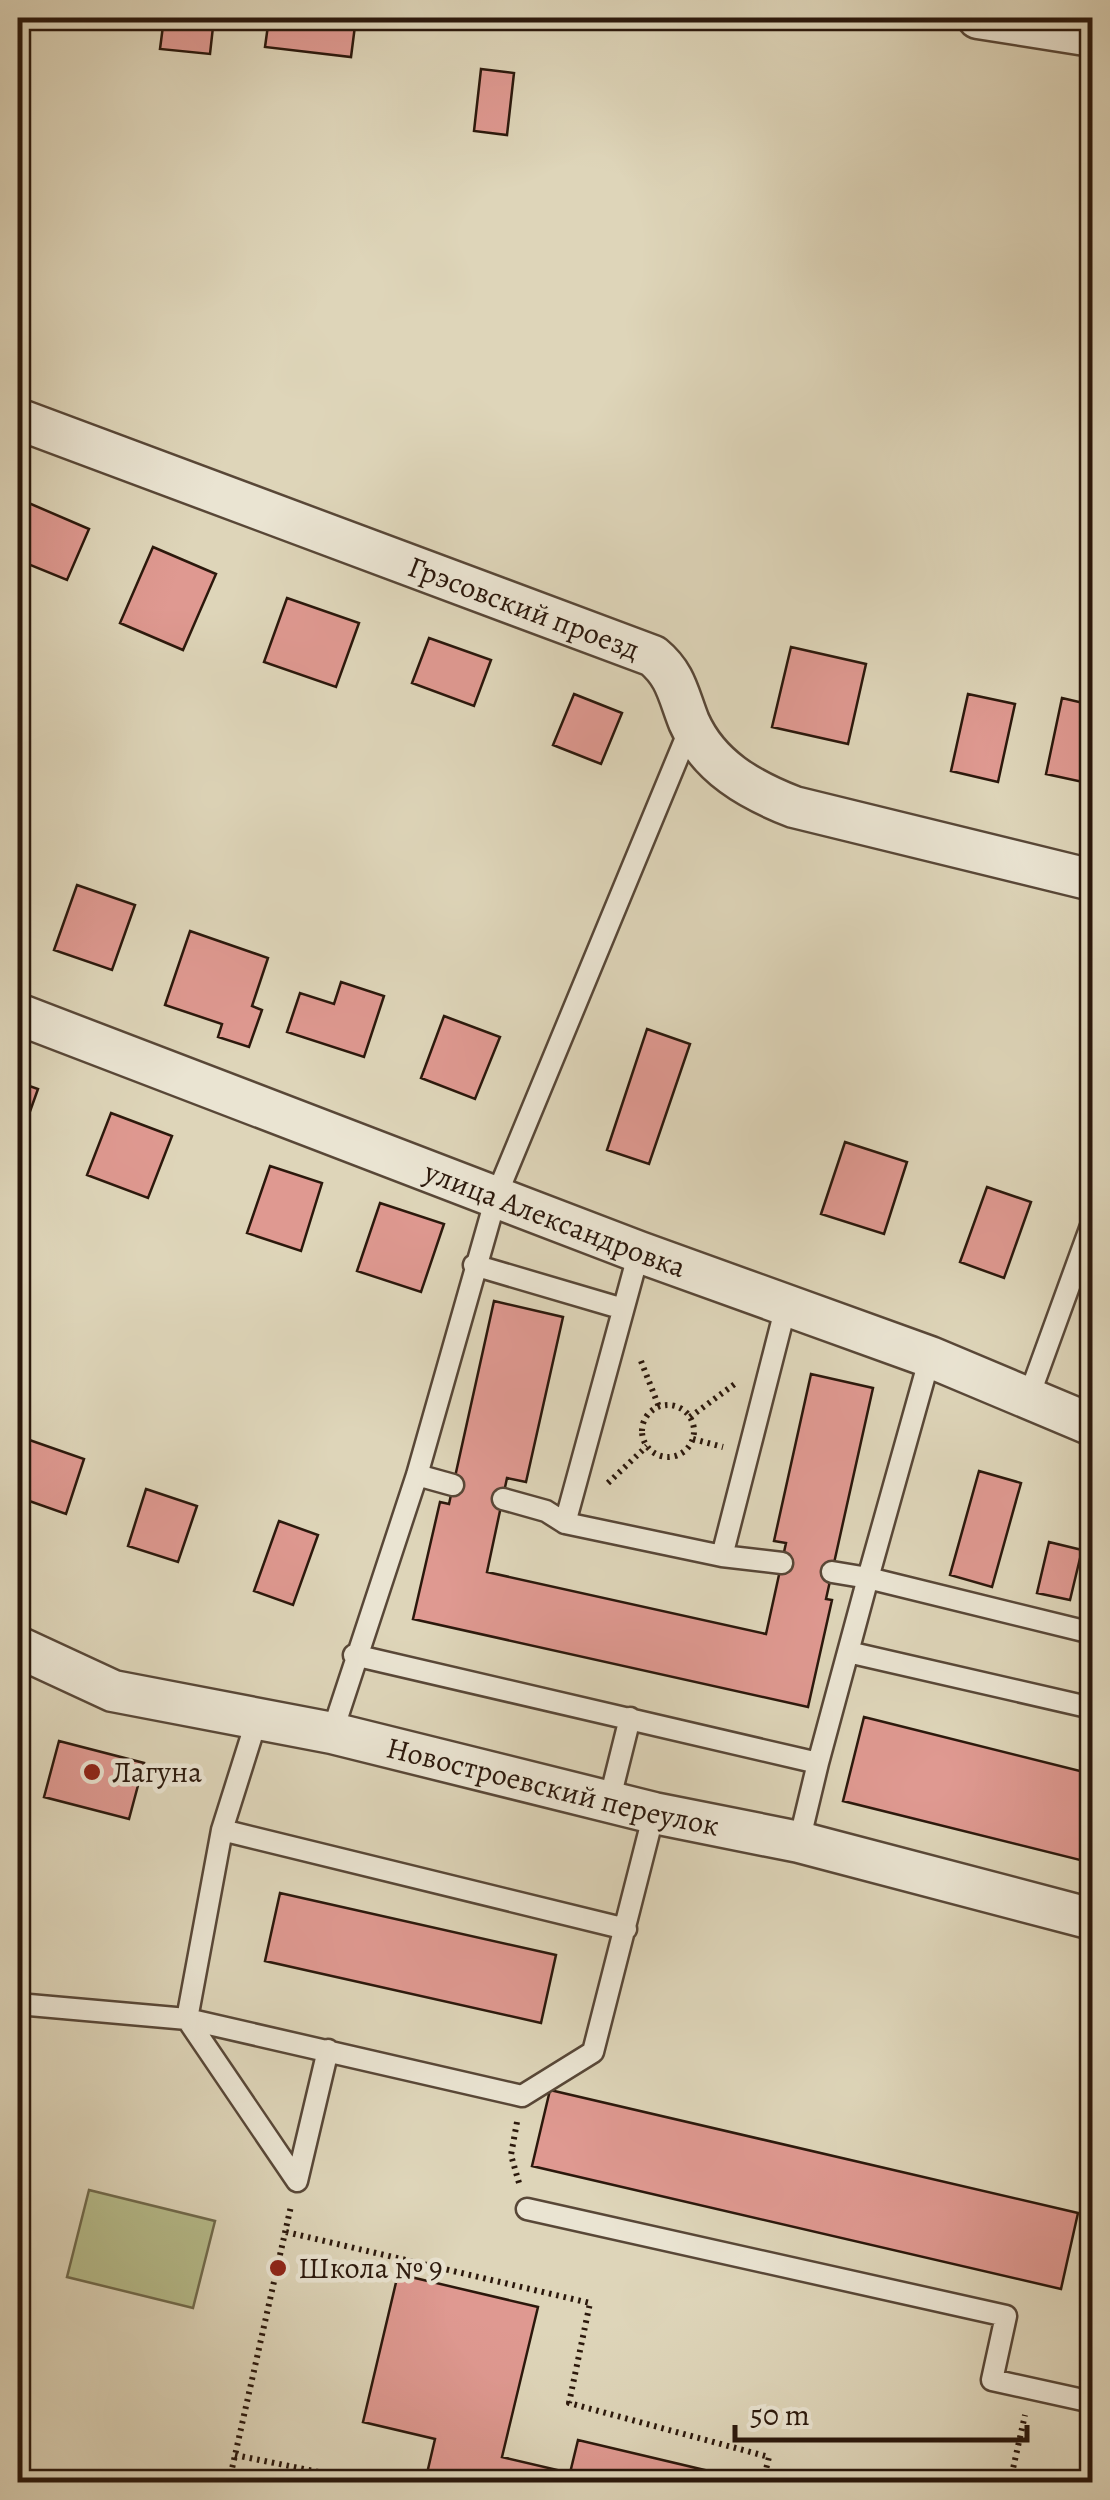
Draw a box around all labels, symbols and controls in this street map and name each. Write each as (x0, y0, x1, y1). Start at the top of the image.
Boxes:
street label: Грэсовский проезд (403, 546, 645, 669)
street label: улица Александровка (418, 1151, 691, 1287)
street label: Новостроевский переулок (382, 1727, 723, 1846)
place label: Лагуна (112, 1752, 202, 1792)
marker: Лагуна (81, 1761, 103, 1783)
place label: Школа № 9 (298, 2248, 443, 2288)
marker: Школа № 9 (267, 2257, 289, 2279)
scale bar (735, 2380, 1028, 2442)
text: 50 m (750, 2395, 810, 2435)

